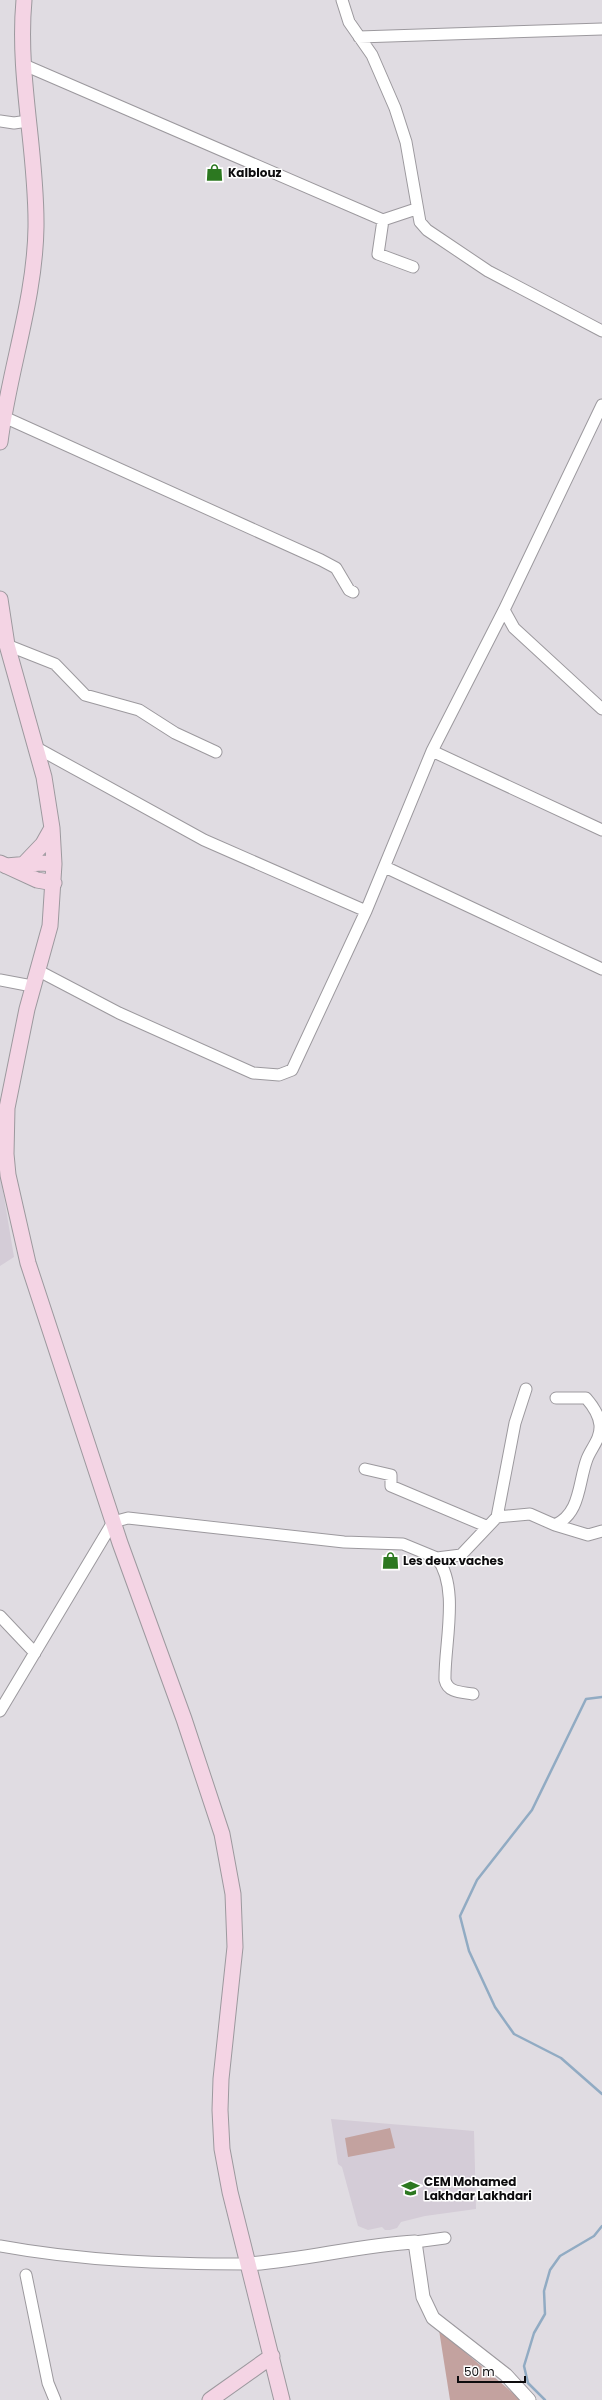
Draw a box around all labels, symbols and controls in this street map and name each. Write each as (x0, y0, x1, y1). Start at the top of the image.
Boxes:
shop icon: Kalblouz (205, 162, 225, 182)
place label: Kalblouz (228, 164, 281, 181)
shop icon: Les deux vaches (380, 1550, 400, 1570)
place label: Les deux vaches (403, 1552, 504, 1569)
place label: CEM Mohamed Lakhdar Lakhdari (424, 2173, 532, 2204)
school or university icon: CEM Mohamed Lakhdar Lakhdari (401, 2178, 421, 2198)
scale bar (458, 2358, 525, 2384)
text: 50 m (464, 2363, 495, 2380)

